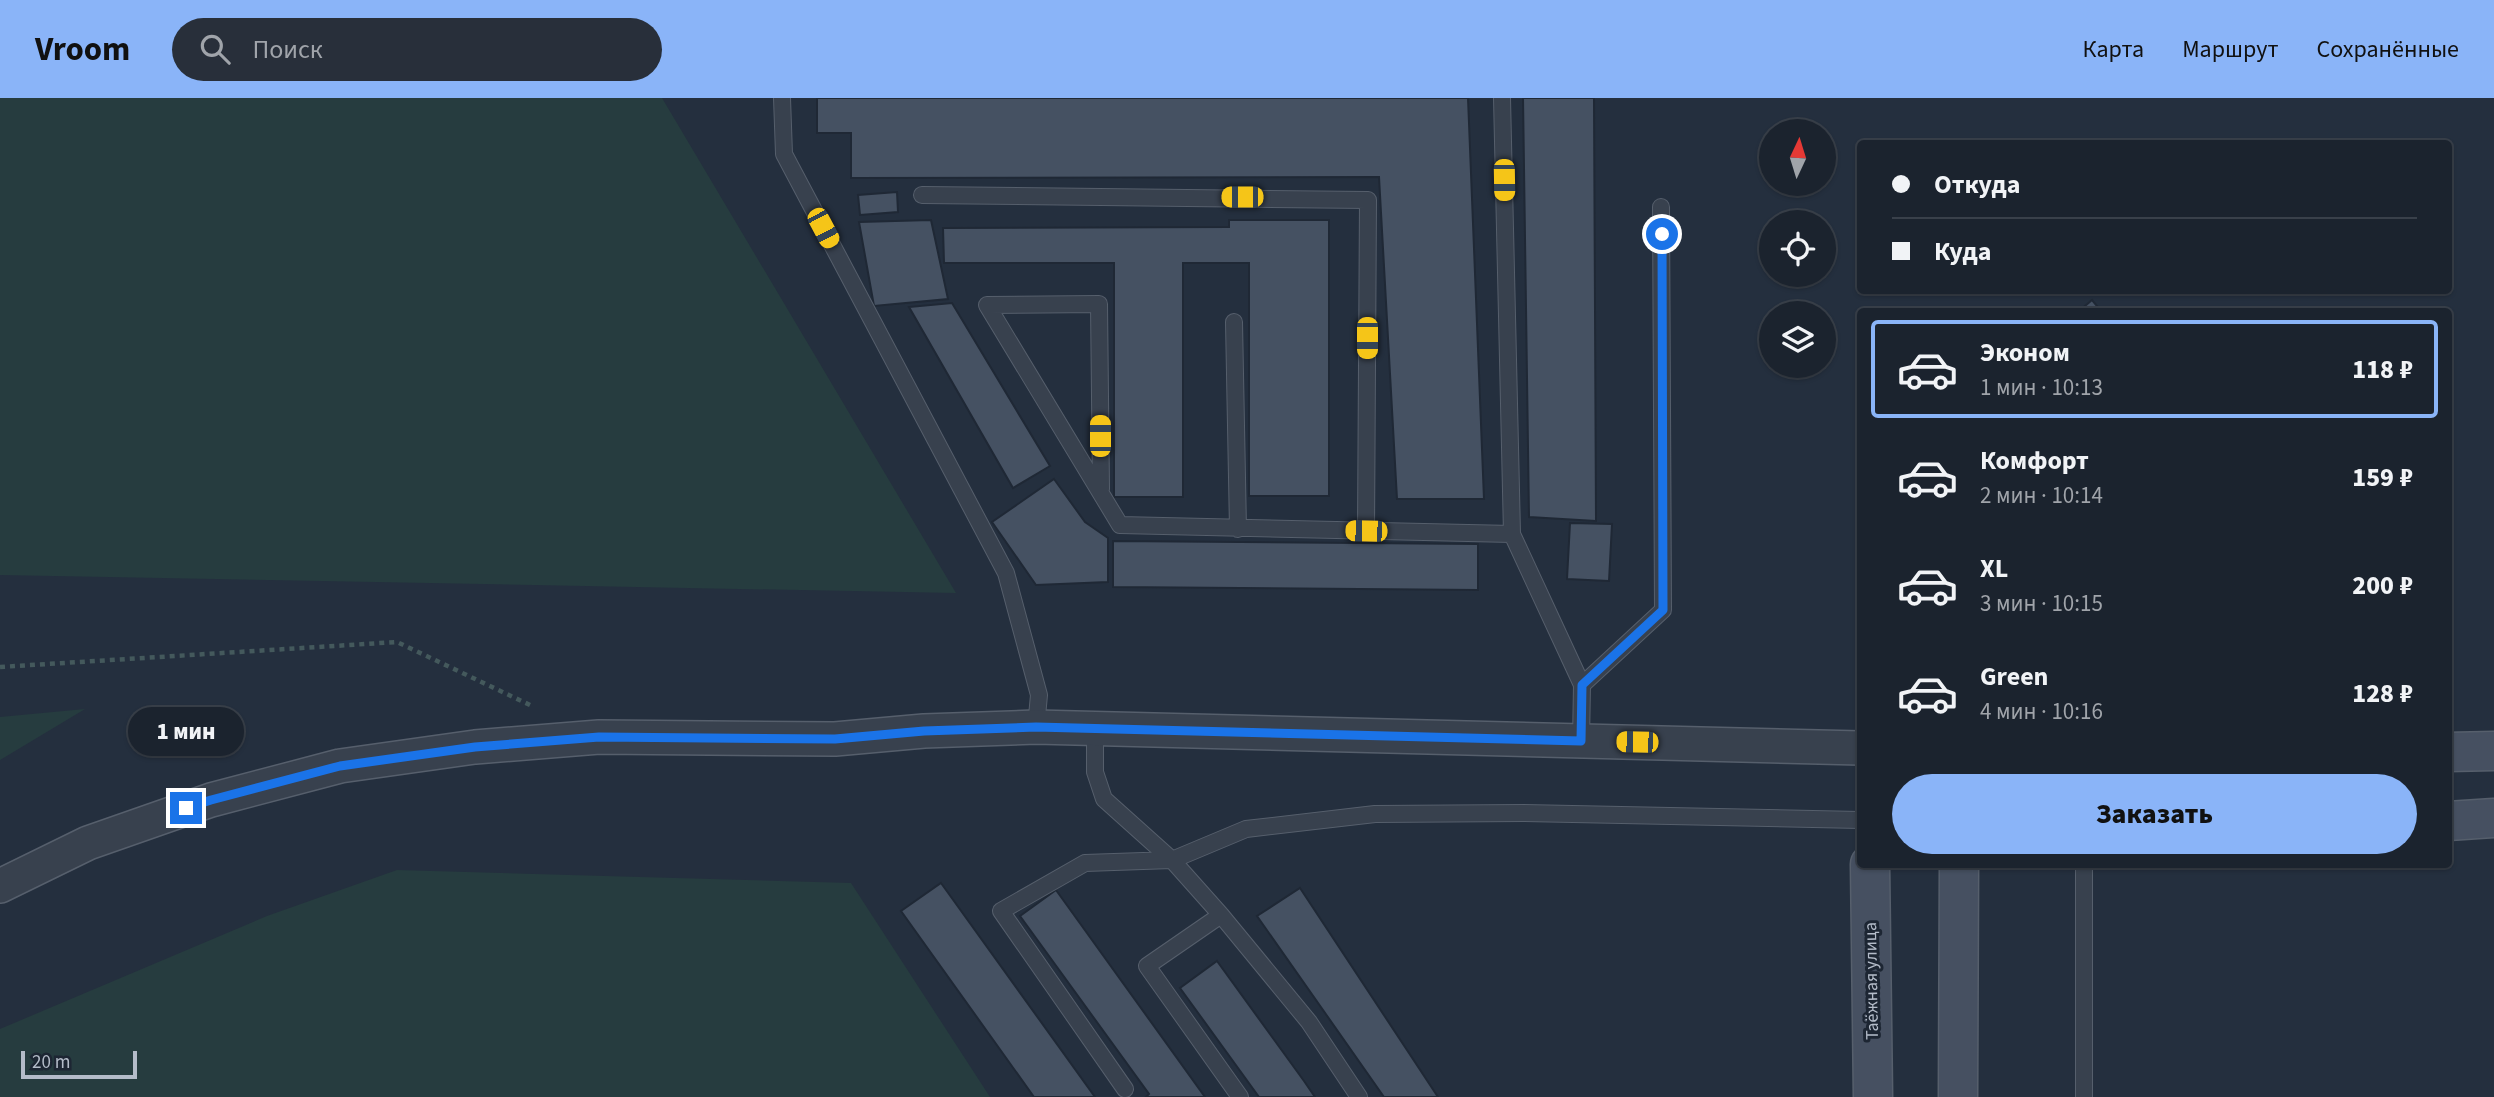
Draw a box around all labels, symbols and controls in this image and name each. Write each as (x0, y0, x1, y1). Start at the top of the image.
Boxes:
search box (172, 18, 662, 81)
text: Vroom (35, 26, 130, 73)
icon: search (196, 30, 234, 68)
text: Поиск (252, 31, 323, 68)
text: Карта (2083, 32, 2144, 67)
text: Маршрут (2182, 32, 2278, 67)
text: Сохранённые (2316, 32, 2459, 67)
north arrow (1759, 119, 1836, 196)
map controls (1759, 119, 1836, 378)
car (1494, 159, 1515, 201)
text: Откуда (1934, 166, 2021, 203)
car (1222, 187, 1264, 208)
car (804, 205, 843, 251)
button: locate (1759, 210, 1836, 287)
route start (1646, 218, 1678, 250)
text: Куда (1934, 233, 1992, 270)
button: layers (1759, 301, 1836, 378)
car (1357, 317, 1378, 359)
text: Эконом (1980, 334, 2070, 371)
icon: car (1896, 338, 1959, 401)
text: 118 ₽ (2352, 351, 2413, 388)
text: 1 мин · 10:13 (1980, 371, 2103, 404)
car (1090, 415, 1111, 457)
text: Комфорт (1980, 442, 2089, 479)
icon: car (1896, 446, 1959, 509)
text: 159 ₽ (2352, 459, 2413, 496)
text: 2 мин · 10:14 (1980, 479, 2103, 512)
car (1345, 520, 1388, 542)
text: XL (1980, 550, 2008, 587)
icon: car (1896, 554, 1959, 617)
text: 200 ₽ (2352, 567, 2413, 604)
text: 3 мин · 10:15 (1980, 587, 2103, 620)
text: Green (1980, 658, 2048, 695)
icon: car (1896, 662, 1959, 725)
text: 128 ₽ (2352, 675, 2413, 712)
text: 4 мин · 10:16 (1980, 695, 2103, 728)
callout: 1 мин (128, 706, 244, 756)
text: 1 мин (156, 715, 216, 748)
car (1616, 731, 1659, 753)
button: Заказать (1892, 774, 2417, 854)
route end (170, 792, 202, 824)
street label: Таёжная улица (1858, 922, 1885, 1040)
scale bar (21, 1048, 136, 1080)
text: 20 m (32, 1049, 70, 1076)

